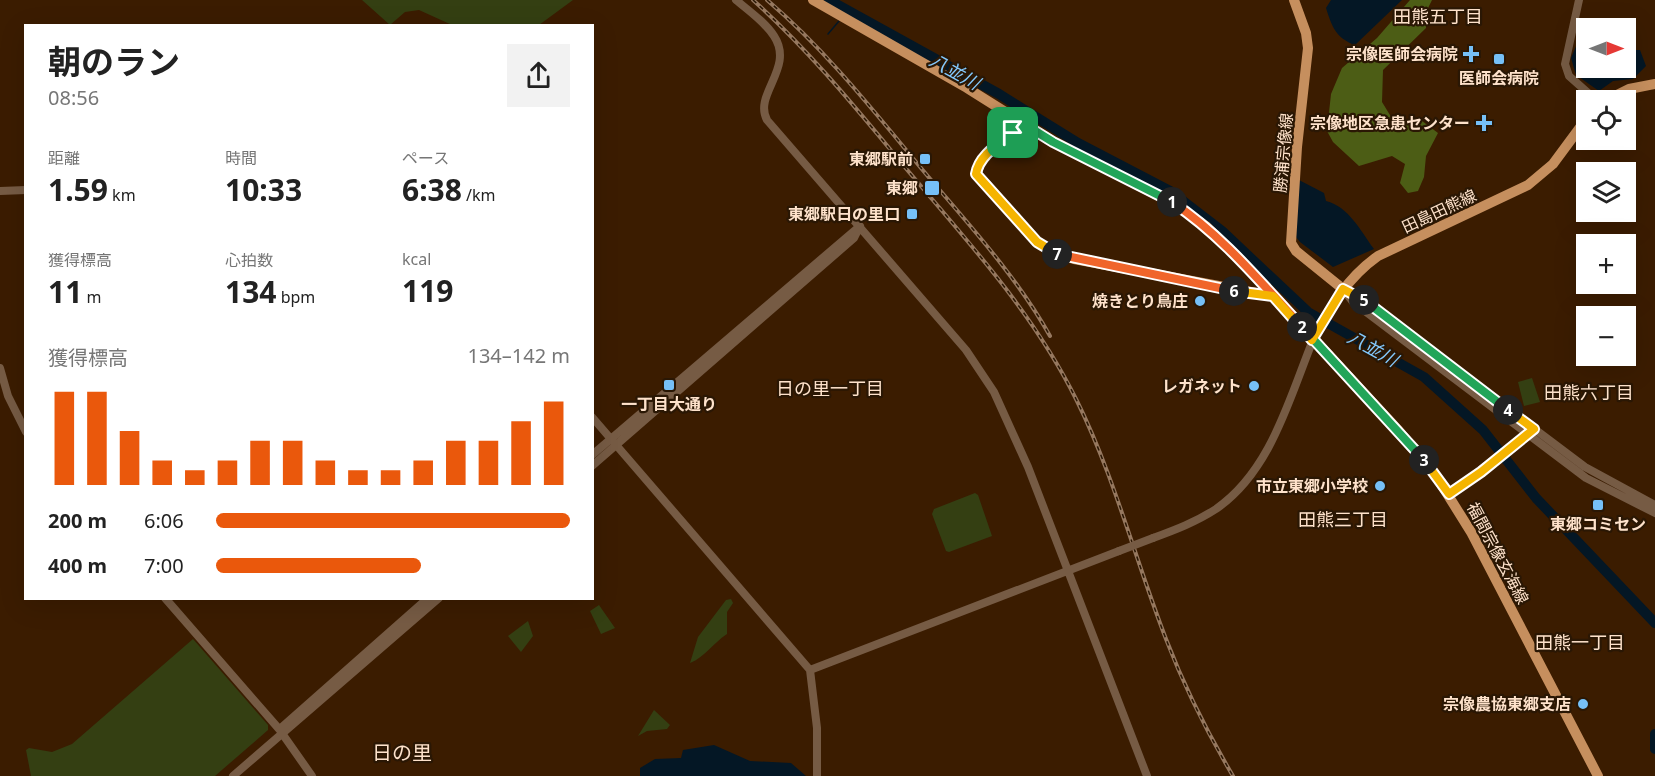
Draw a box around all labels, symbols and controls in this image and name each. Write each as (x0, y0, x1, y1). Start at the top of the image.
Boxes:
district label: 田熊五丁目 (1393, 4, 1483, 28)
north arrow (1576, 18, 1636, 78)
map controls (1576, 18, 1636, 366)
text: 朝のラン (48, 39, 180, 84)
place label: 宗像医師会病院 (1346, 43, 1458, 65)
button: share (507, 44, 570, 107)
marker: 宗像医師会病院 (1462, 45, 1480, 63)
water label: 八並川 (926, 47, 986, 96)
marker: 医師会病院 (1492, 52, 1506, 66)
place label: 医師会病院 (1459, 67, 1539, 89)
text: 08:56 (48, 84, 99, 111)
button: locate (1576, 90, 1636, 150)
pin (987, 107, 1038, 158)
street label: 勝浦宗像線 (1269, 112, 1297, 194)
place label: 宗像地区急患センター (1310, 112, 1470, 134)
marker: 宗像地区急患センター (1475, 114, 1493, 132)
icon: arrive (996, 116, 1029, 149)
text: 距離 (48, 147, 80, 169)
text: 時間 (225, 147, 257, 169)
text: ペース (402, 147, 449, 169)
place label: 東郷駅前 (849, 148, 913, 170)
marker: 東郷駅前 (918, 152, 932, 166)
button: layers (1576, 162, 1636, 222)
text: 1.59 (48, 169, 108, 210)
text: 10:33 (225, 169, 302, 210)
text: 6:38 (402, 169, 462, 210)
place label: 東郷 (886, 177, 918, 199)
marker: 東郷 (923, 179, 941, 197)
text: km (108, 184, 136, 206)
text: /km (462, 184, 496, 206)
street label: 田島田熊線 (1398, 184, 1480, 238)
pin: 1 (1157, 187, 1187, 217)
text: 1 (1167, 191, 1177, 213)
place label: 東郷駅日の里口 (788, 203, 900, 225)
marker: 東郷駅日の里口 (905, 207, 919, 221)
button: + (1576, 234, 1636, 294)
pin: 7 (1042, 239, 1072, 269)
text: 7 (1052, 243, 1062, 265)
text: kcal (402, 248, 431, 270)
text: 獲得標高 (48, 249, 112, 271)
text: 心拍数 (225, 249, 273, 271)
text: 119 (402, 270, 453, 311)
text: 11 (48, 271, 82, 312)
text: 134 (225, 271, 276, 312)
pin: 6 (1219, 276, 1249, 306)
text: 6 (1229, 280, 1239, 302)
pin: 5 (1349, 285, 1379, 315)
text: m (82, 286, 101, 308)
text: bpm (276, 286, 315, 308)
text: 5 (1359, 289, 1369, 311)
place label: 焼きとり鳥庄 (1092, 290, 1188, 312)
marker: 焼きとり鳥庄 (1193, 294, 1207, 308)
button: − (1576, 306, 1636, 366)
pin: 2 (1287, 312, 1317, 342)
text: 2 (1297, 316, 1307, 338)
water label: 八並川 (1344, 324, 1404, 373)
text: 134–142 m (467, 342, 570, 369)
text: 獲得標高 (48, 344, 128, 371)
place label: レガネット (1162, 375, 1242, 397)
district label: 日の里一丁目 (776, 376, 884, 400)
marker: 一丁目大通り (662, 378, 676, 392)
marker: レガネット (1247, 379, 1261, 393)
district label: 田熊六丁目 (1544, 380, 1634, 404)
place label: 一丁目大通り (621, 393, 717, 415)
pin: 4 (1493, 395, 1523, 425)
text: 4 (1503, 399, 1513, 421)
pin: 3 (1409, 445, 1439, 475)
text: 3 (1419, 449, 1429, 471)
place label: 市立東郷小学校 (1256, 475, 1368, 497)
marker: 市立東郷小学校 (1373, 479, 1387, 493)
street label: 福間宗像玄海線 (1462, 498, 1534, 608)
marker: 東郷コミセン (1591, 498, 1605, 512)
text: 200 m (48, 507, 107, 534)
text: 6:06 (144, 507, 184, 534)
district label: 田熊三丁目 (1298, 507, 1388, 531)
place label: 東郷コミセン (1550, 513, 1646, 535)
text: 400 m (48, 552, 107, 579)
text: 7:00 (144, 552, 184, 579)
district label: 田熊一丁目 (1535, 630, 1625, 654)
place label: 宗像農協東郷支店 (1443, 693, 1571, 715)
marker: 宗像農協東郷支店 (1576, 697, 1590, 711)
district label: 日の里 (372, 739, 432, 766)

